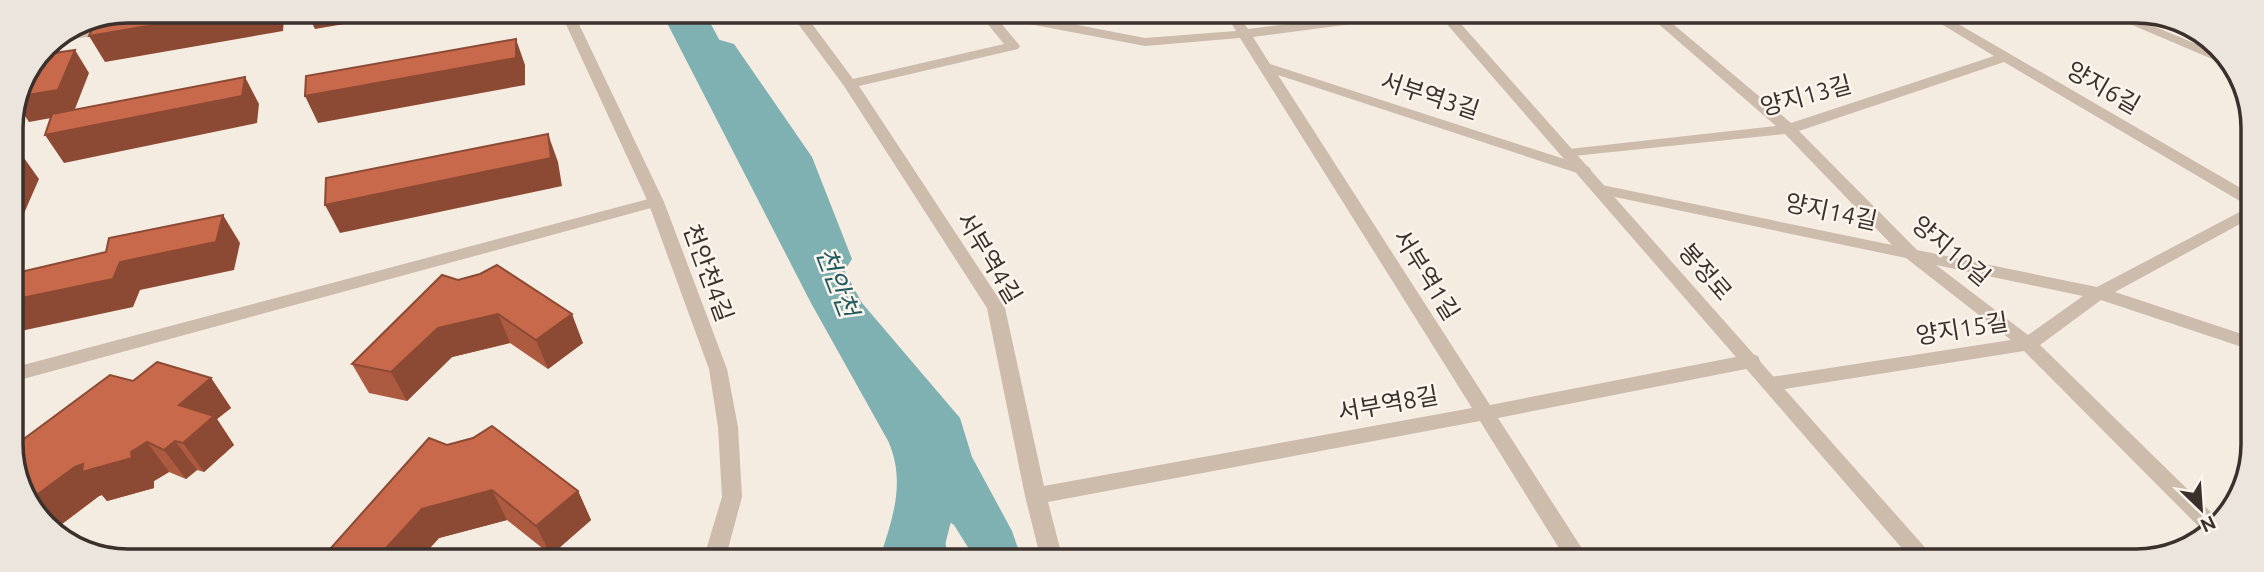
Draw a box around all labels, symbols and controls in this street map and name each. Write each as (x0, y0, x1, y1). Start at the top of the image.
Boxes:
street label: 양지6길 (2062, 56, 2145, 119)
street label: 서부역3길 (1378, 67, 1483, 124)
street label: 양지13길 (1757, 70, 1854, 121)
street label: 양지14길 (1783, 189, 1880, 234)
street label: 서부역4길 (952, 207, 1027, 308)
street label: 양지10길 (1907, 210, 1996, 291)
street label: 천안천4길 (678, 220, 739, 325)
street label: 서부역1길 (1388, 224, 1465, 325)
street label: 봉정로 (1673, 238, 1737, 306)
water label: 천안천 (811, 243, 865, 323)
street label: 양지15길 (1914, 308, 2010, 349)
street label: 서부역8길 (1335, 381, 1440, 426)
north arrow (2166, 474, 2236, 544)
text: N (2197, 511, 2219, 537)

